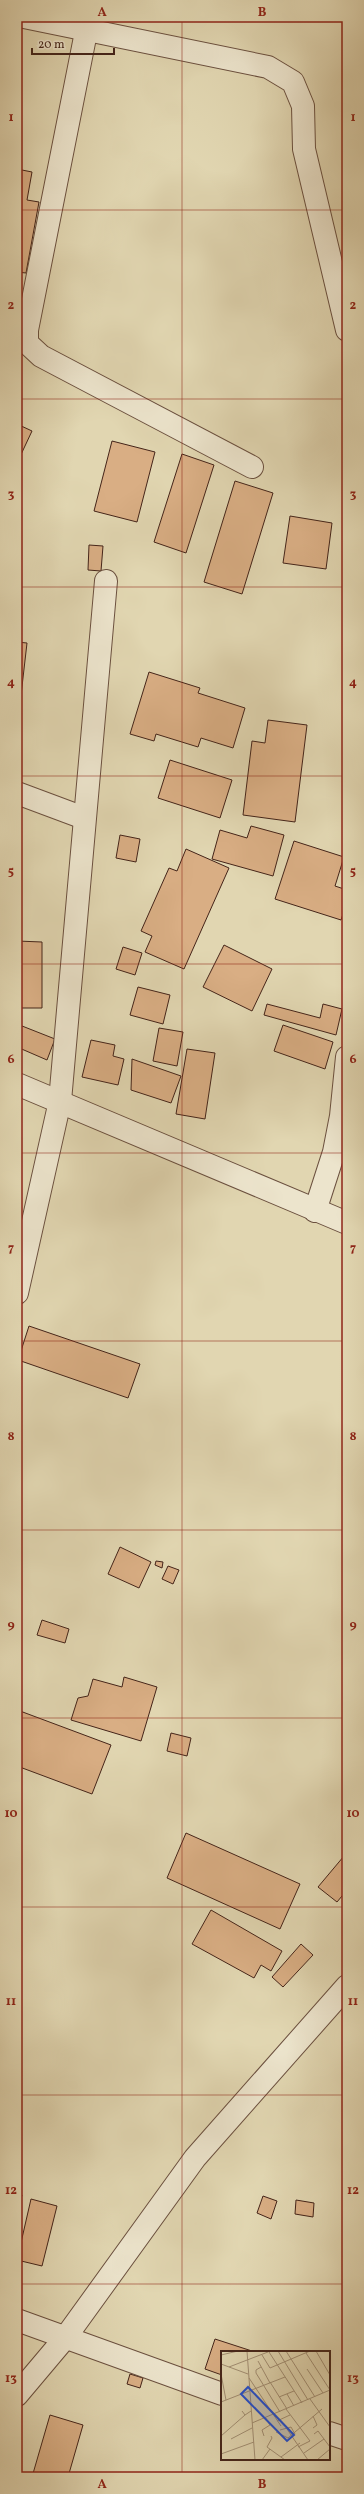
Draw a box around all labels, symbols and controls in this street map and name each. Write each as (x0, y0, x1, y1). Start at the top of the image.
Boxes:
text: A (97, 4, 107, 22)
text: B (258, 4, 267, 22)
scale bar (32, 30, 114, 56)
text: 20 m (38, 37, 65, 53)
text: 1 (8, 109, 14, 127)
text: 1 (350, 109, 356, 127)
text: 2 (8, 297, 15, 315)
text: 2 (350, 297, 357, 315)
text: 3 (8, 486, 15, 504)
text: 3 (350, 486, 357, 504)
text: 4 (7, 674, 15, 692)
text: 4 (349, 674, 357, 692)
text: 5 (8, 863, 14, 881)
text: 5 (350, 863, 356, 881)
text: 6 (7, 1051, 15, 1069)
text: 6 (349, 1051, 357, 1069)
text: 7 (8, 1240, 14, 1258)
text: 7 (350, 1240, 356, 1258)
text: 8 (7, 1428, 15, 1446)
text: 8 (349, 1428, 357, 1446)
text: 9 (7, 1616, 15, 1634)
text: 9 (349, 1616, 357, 1634)
text: 10 (4, 1805, 18, 1823)
text: 10 (346, 1805, 360, 1823)
text: 11 (6, 1993, 16, 2011)
text: 11 (348, 1993, 358, 2011)
text: 12 (5, 2182, 17, 2200)
text: 12 (347, 2182, 359, 2200)
inset map (221, 2351, 330, 2460)
text: 13 (5, 2370, 17, 2388)
text: 13 (347, 2370, 359, 2388)
text: A (97, 2476, 107, 2494)
text: B (258, 2476, 267, 2494)

